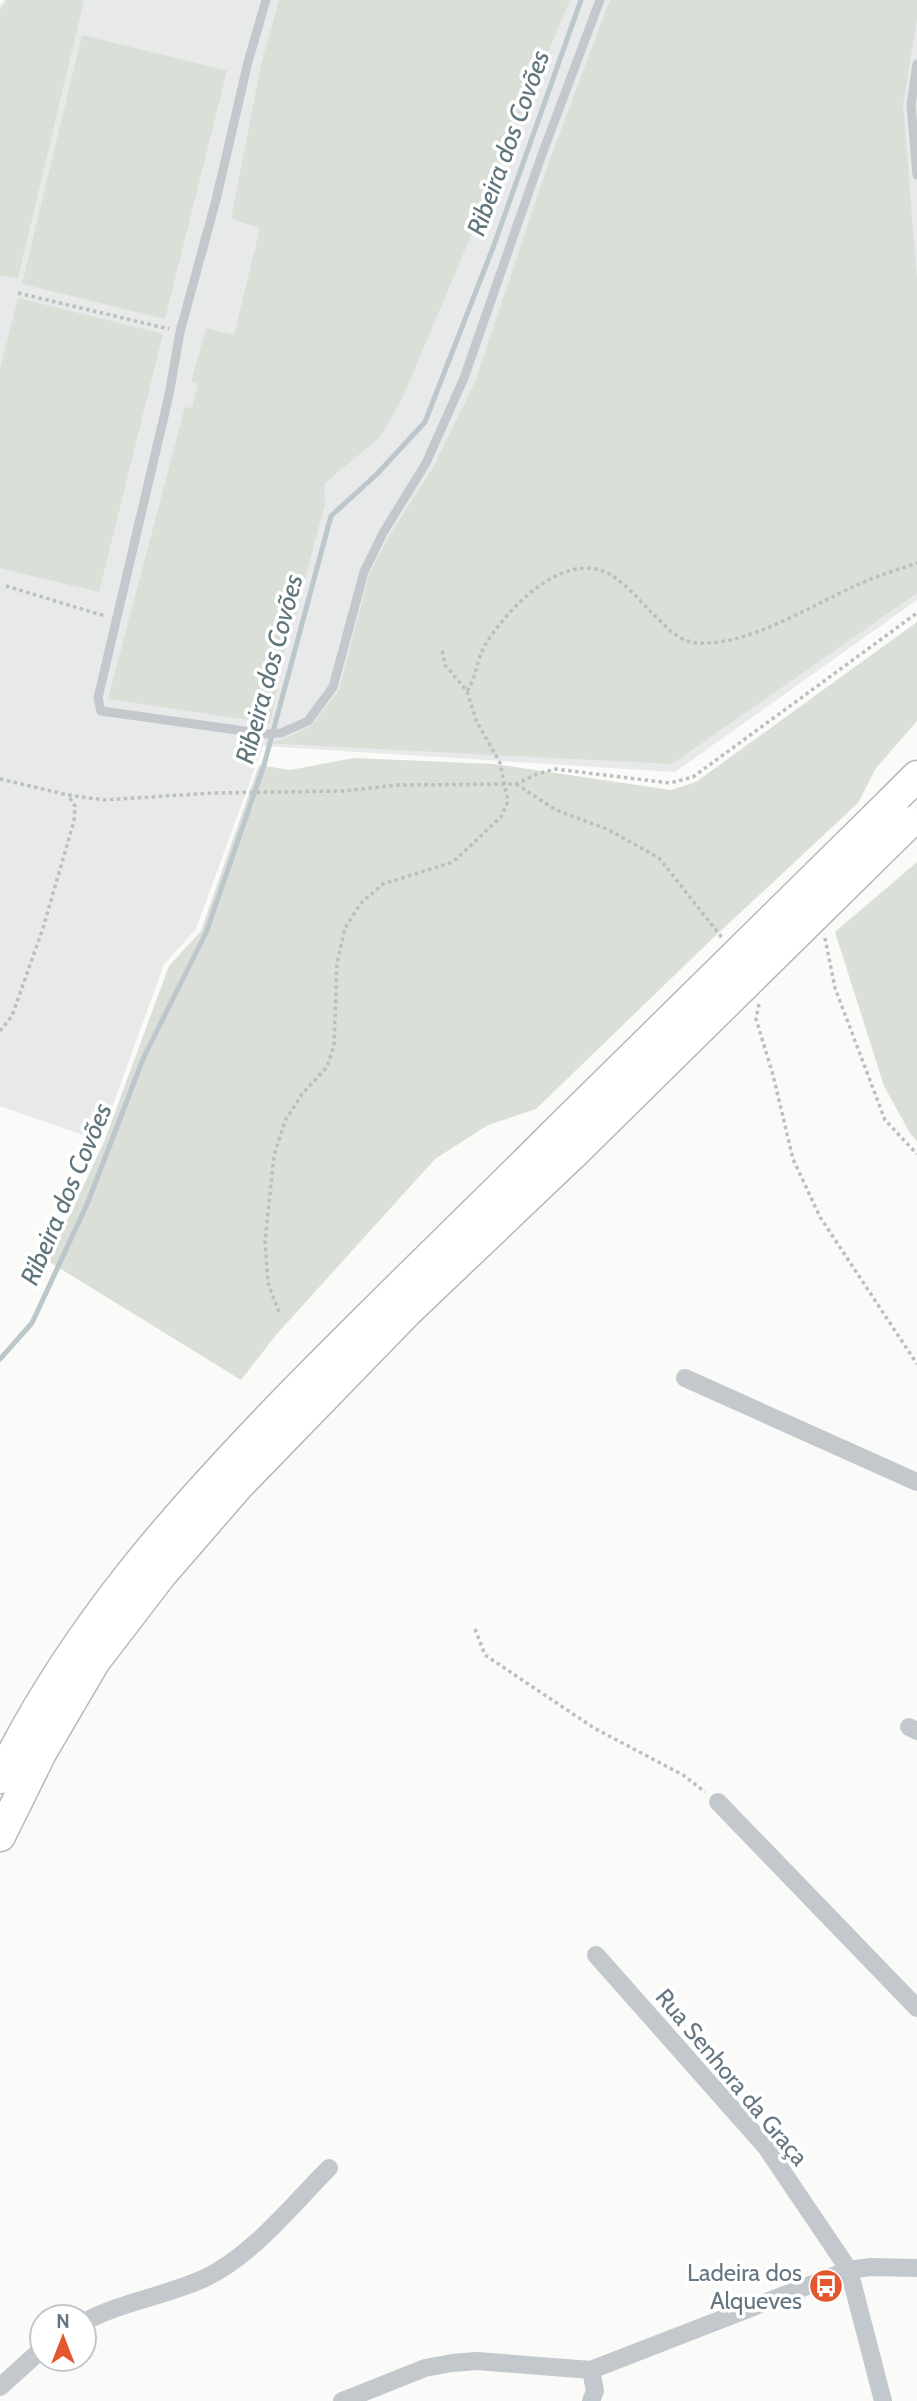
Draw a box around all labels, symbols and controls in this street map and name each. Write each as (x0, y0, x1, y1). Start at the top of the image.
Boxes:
water label: Ribeira dos Covões (460, 46, 556, 240)
water label: Ribeira dos Covões (228, 571, 310, 767)
water label: Ribeira dos Covões (13, 1098, 119, 1290)
street label: Rua Senhora da Graça (650, 1983, 815, 2172)
place label: Ladeira dos Alqueves (687, 2258, 802, 2315)
bus stop icon: Ladeira dos Alqueves (807, 2267, 845, 2305)
north arrow (28, 2303, 98, 2373)
text: N (56, 2310, 70, 2333)

